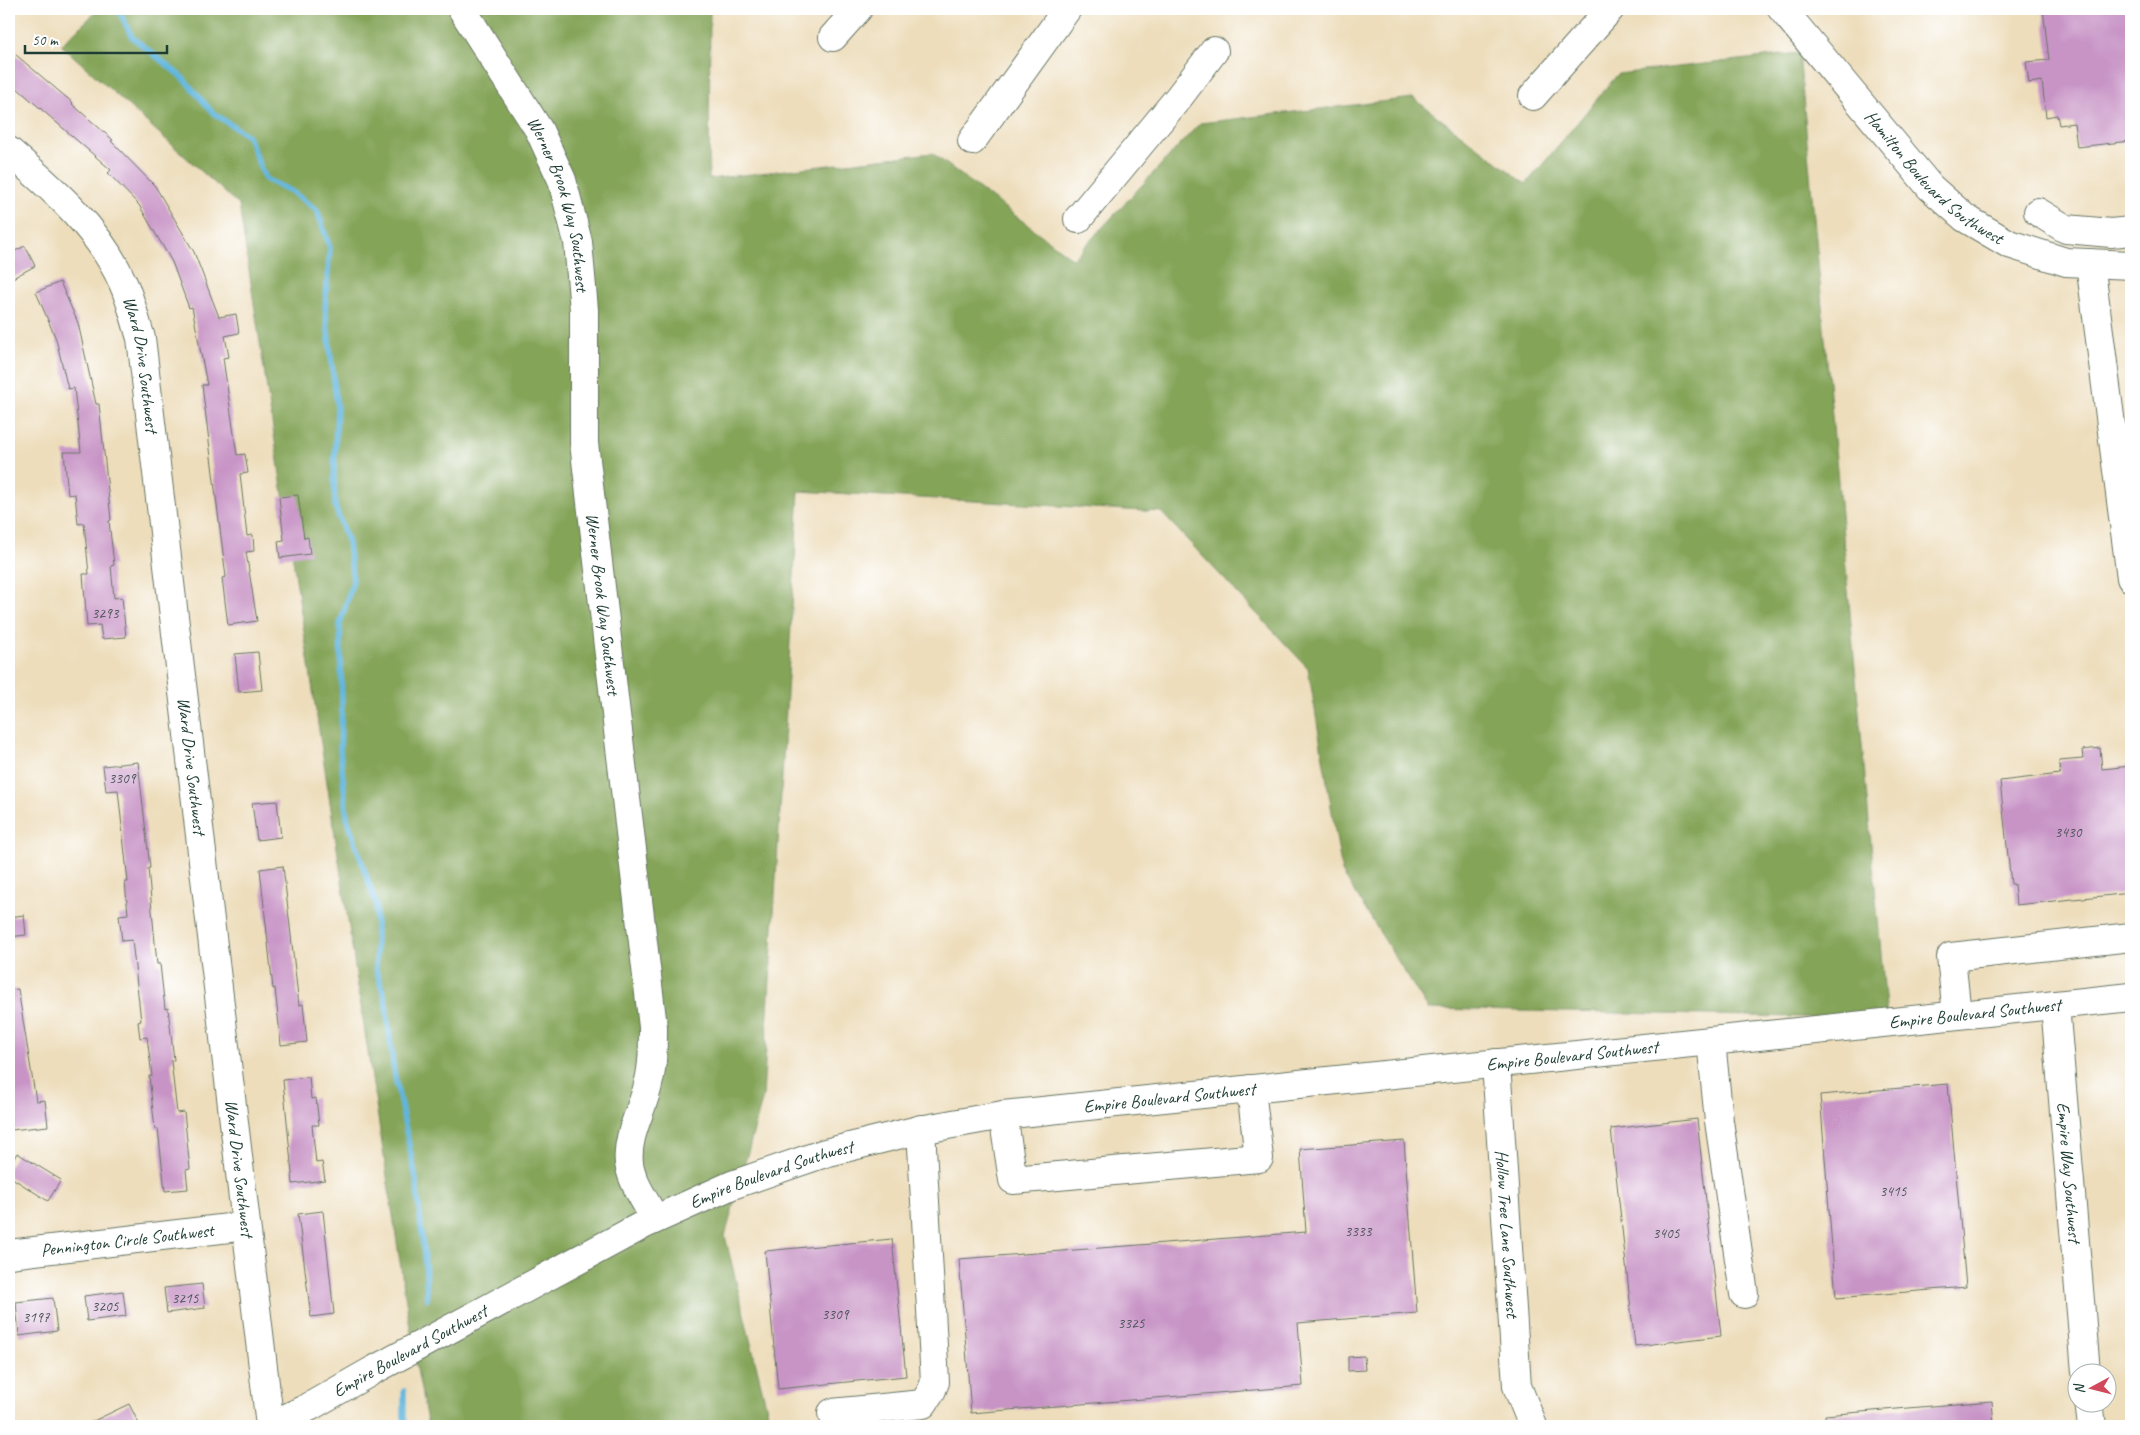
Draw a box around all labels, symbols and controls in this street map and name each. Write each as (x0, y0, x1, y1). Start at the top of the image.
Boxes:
scale bar (25, 22, 168, 54)
text: 50 m (32, 31, 59, 50)
street label: Hamilton Boulevard Southwest (1860, 106, 2009, 250)
street label: Werner Brook Way Southwest (522, 112, 594, 295)
street label: Ward Drive Southwest (118, 294, 163, 437)
street label: Werner Brook Way Southwest (581, 512, 625, 698)
house number: 3293 (91, 604, 120, 623)
street label: Ward Drive Southwest (173, 696, 211, 839)
house number: 3309 (108, 769, 137, 788)
house number: 3430 (2054, 823, 2083, 842)
street label: Empire Boulevard Southwest (1888, 993, 2065, 1033)
street label: Empire Boulevard Southwest (1485, 1035, 1662, 1075)
street label: Empire Boulevard Southwest (1082, 1077, 1259, 1118)
street label: Ward Drive Southwest (220, 1099, 259, 1241)
street label: Empire Way Southwest (2052, 1101, 2086, 1246)
street label: Empire Boulevard Southwest (686, 1135, 858, 1214)
street label: Hollow Tree Lane Southwest (1491, 1149, 1524, 1320)
house number: 3415 (1879, 1182, 1908, 1201)
street label: Pennington Circle Southwest (40, 1219, 217, 1261)
house number: 3333 (1344, 1222, 1373, 1241)
house number: 3405 (1652, 1224, 1681, 1243)
house number: 3215 (171, 1289, 200, 1308)
house number: 3205 (91, 1297, 120, 1316)
street label: Empire Boulevard Southwest (329, 1299, 494, 1402)
house number: 3309 (821, 1305, 850, 1324)
house number: 3197 (22, 1308, 51, 1327)
house number: 3325 (1117, 1314, 1146, 1333)
north arrow (2068, 1362, 2118, 1412)
text: N (2070, 1382, 2089, 1395)

